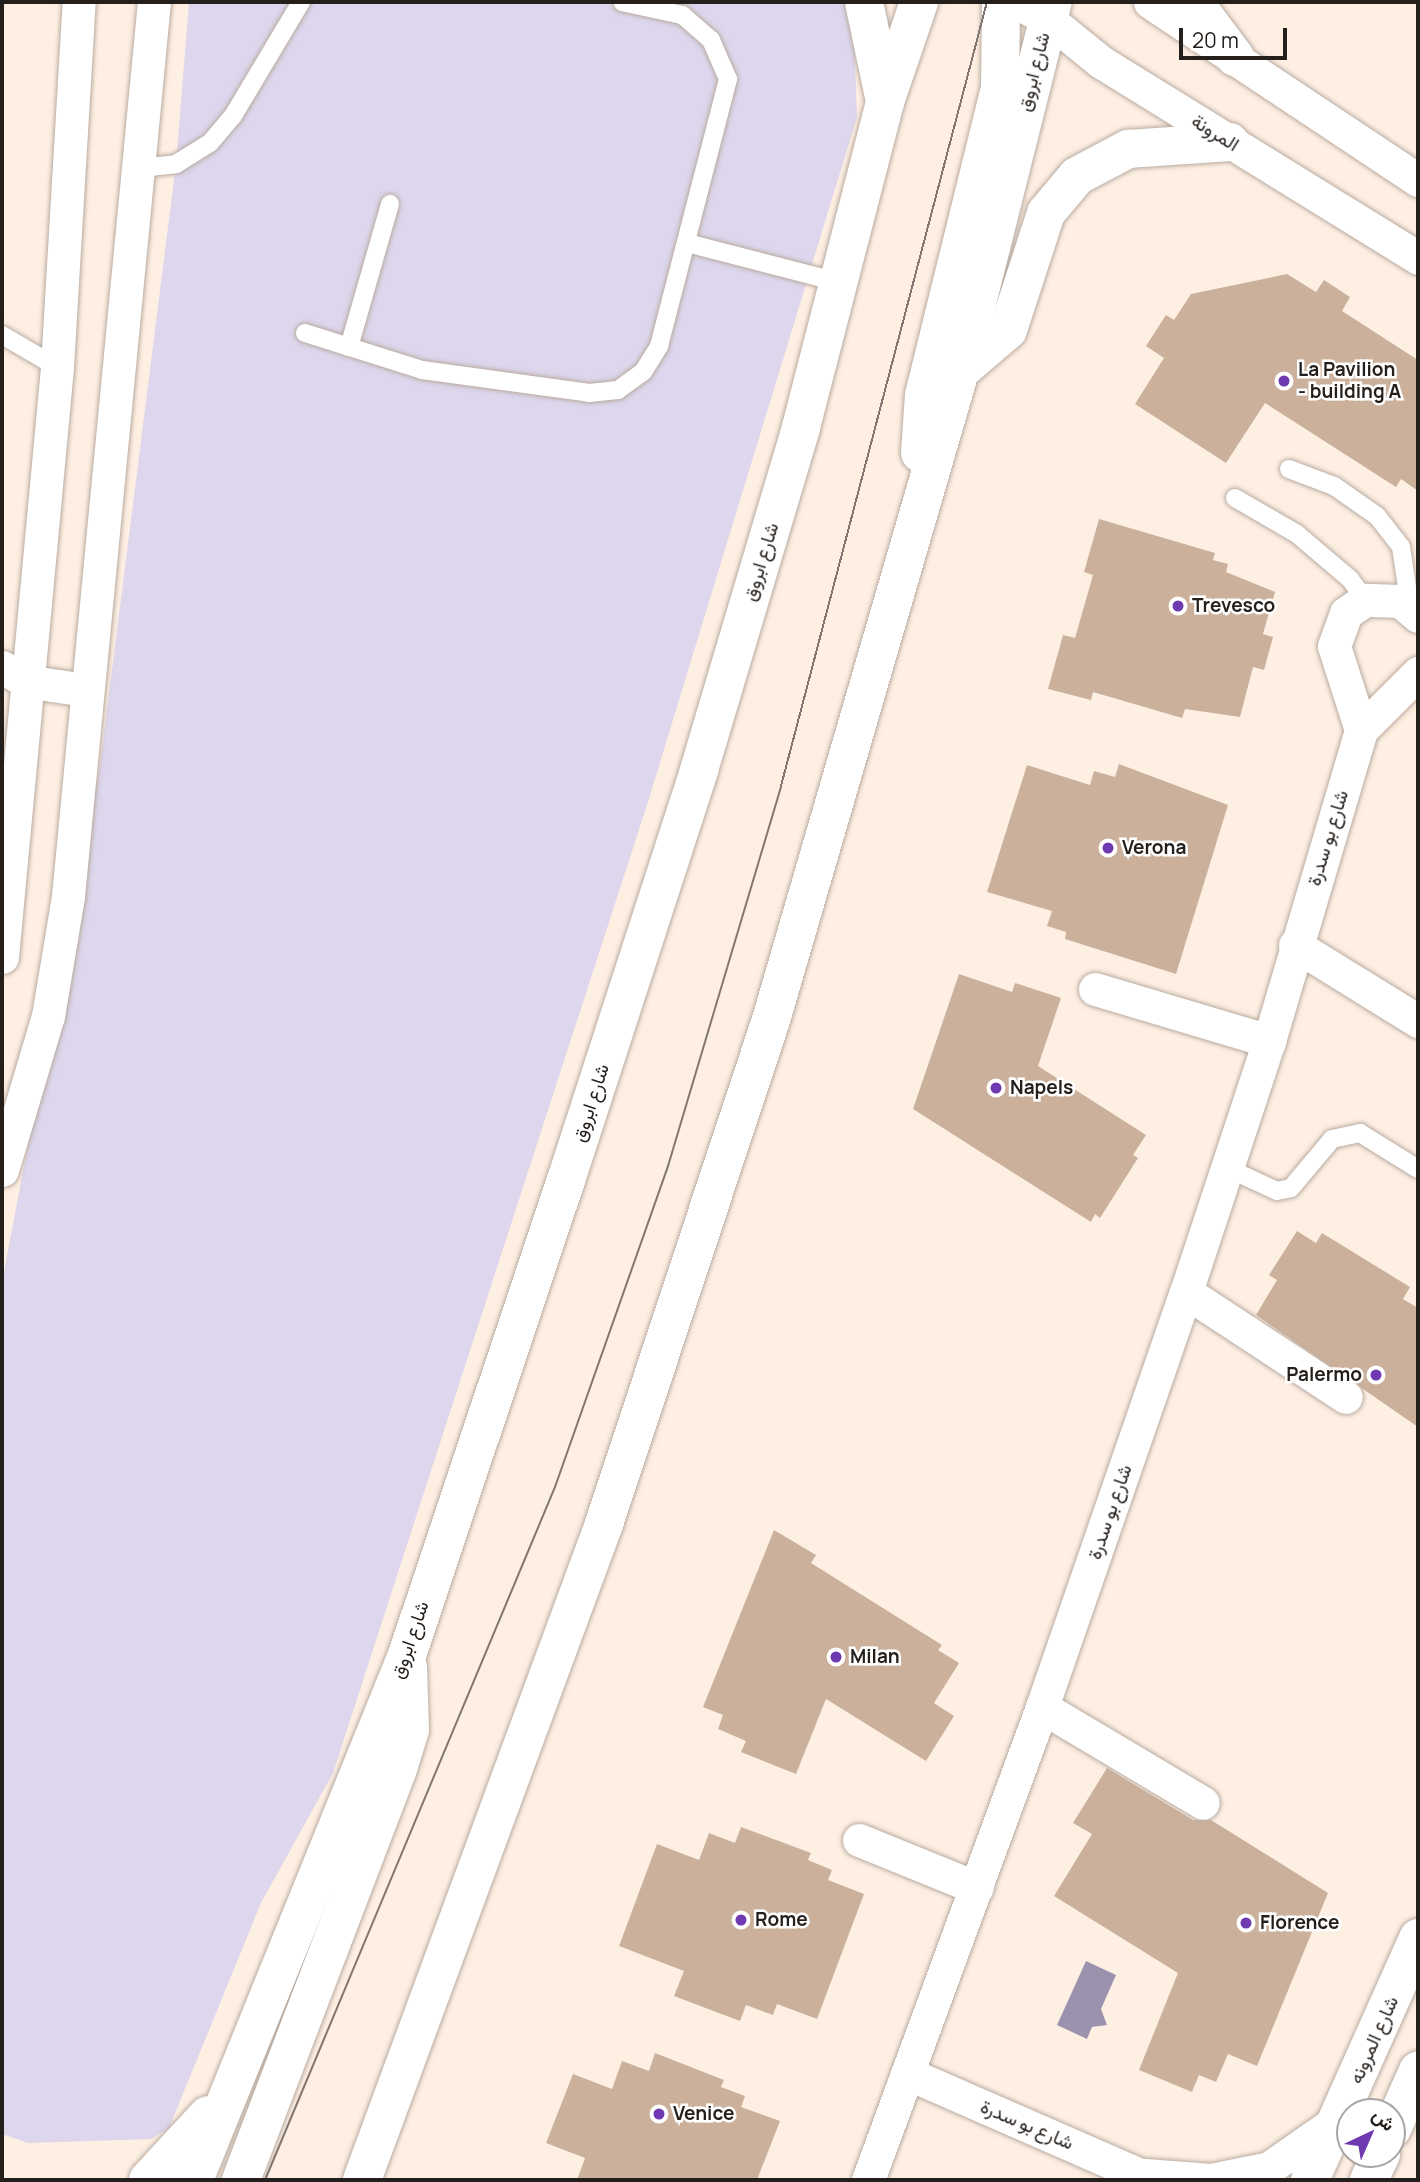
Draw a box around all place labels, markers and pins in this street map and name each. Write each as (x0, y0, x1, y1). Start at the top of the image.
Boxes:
place label: La Pavilion - building A (1298, 359, 1401, 403)
marker: La Pavilion - building A (1276, 373, 1292, 389)
place label: Trevesco (1192, 595, 1275, 617)
marker: Trevesco (1170, 598, 1186, 614)
place label: Verona (1122, 837, 1186, 859)
marker: Verona (1100, 840, 1116, 856)
place label: Napels (1010, 1077, 1073, 1099)
marker: Napels (988, 1080, 1004, 1096)
place label: Palermo (1286, 1364, 1362, 1386)
marker: Palermo (1368, 1367, 1384, 1383)
place label: Milan (850, 1646, 900, 1668)
marker: Milan (828, 1649, 844, 1665)
place label: Rome (755, 1909, 808, 1931)
marker: Rome (733, 1912, 749, 1928)
place label: Florence (1260, 1912, 1339, 1934)
marker: Florence (1238, 1915, 1254, 1931)
place label: Venice (673, 2103, 734, 2125)
marker: Venice (651, 2106, 667, 2122)

